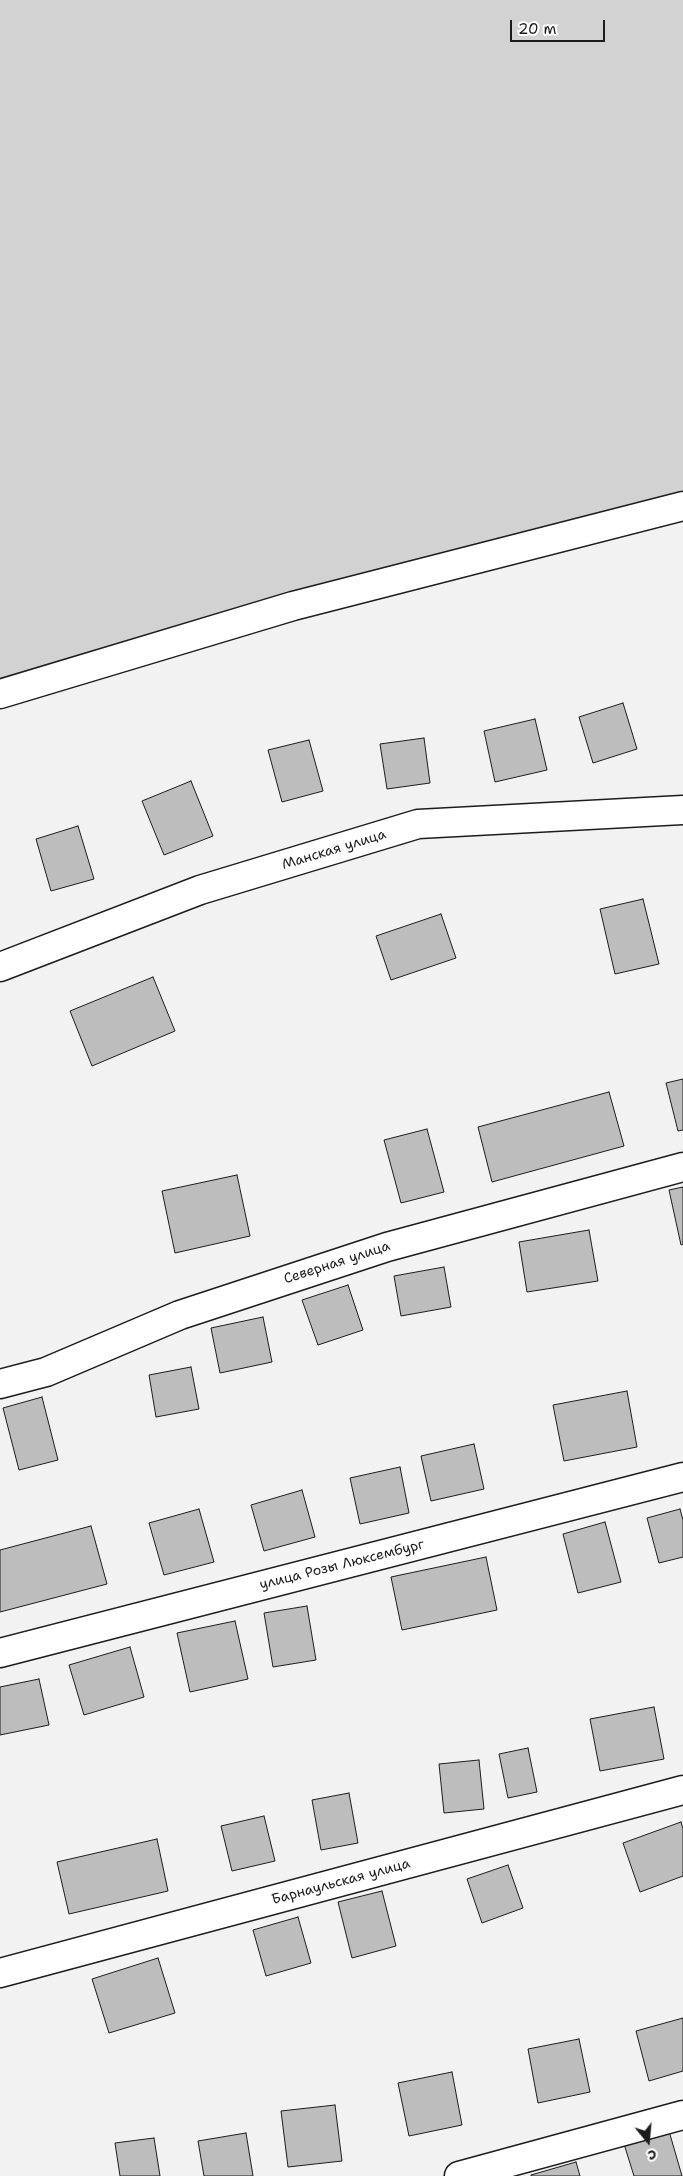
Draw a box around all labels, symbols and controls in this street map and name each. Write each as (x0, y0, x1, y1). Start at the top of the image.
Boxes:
scale bar (513, 10, 608, 42)
text: 20 m (518, 19, 557, 39)
street label: Манская улица (280, 826, 388, 874)
street label: Северная улица (282, 1238, 392, 1288)
street label: улица Розы Люксембург (258, 1536, 426, 1594)
street label: Барнаульская улица (270, 1855, 412, 1909)
north arrow (623, 2116, 673, 2166)
text: С (646, 2145, 659, 2165)

